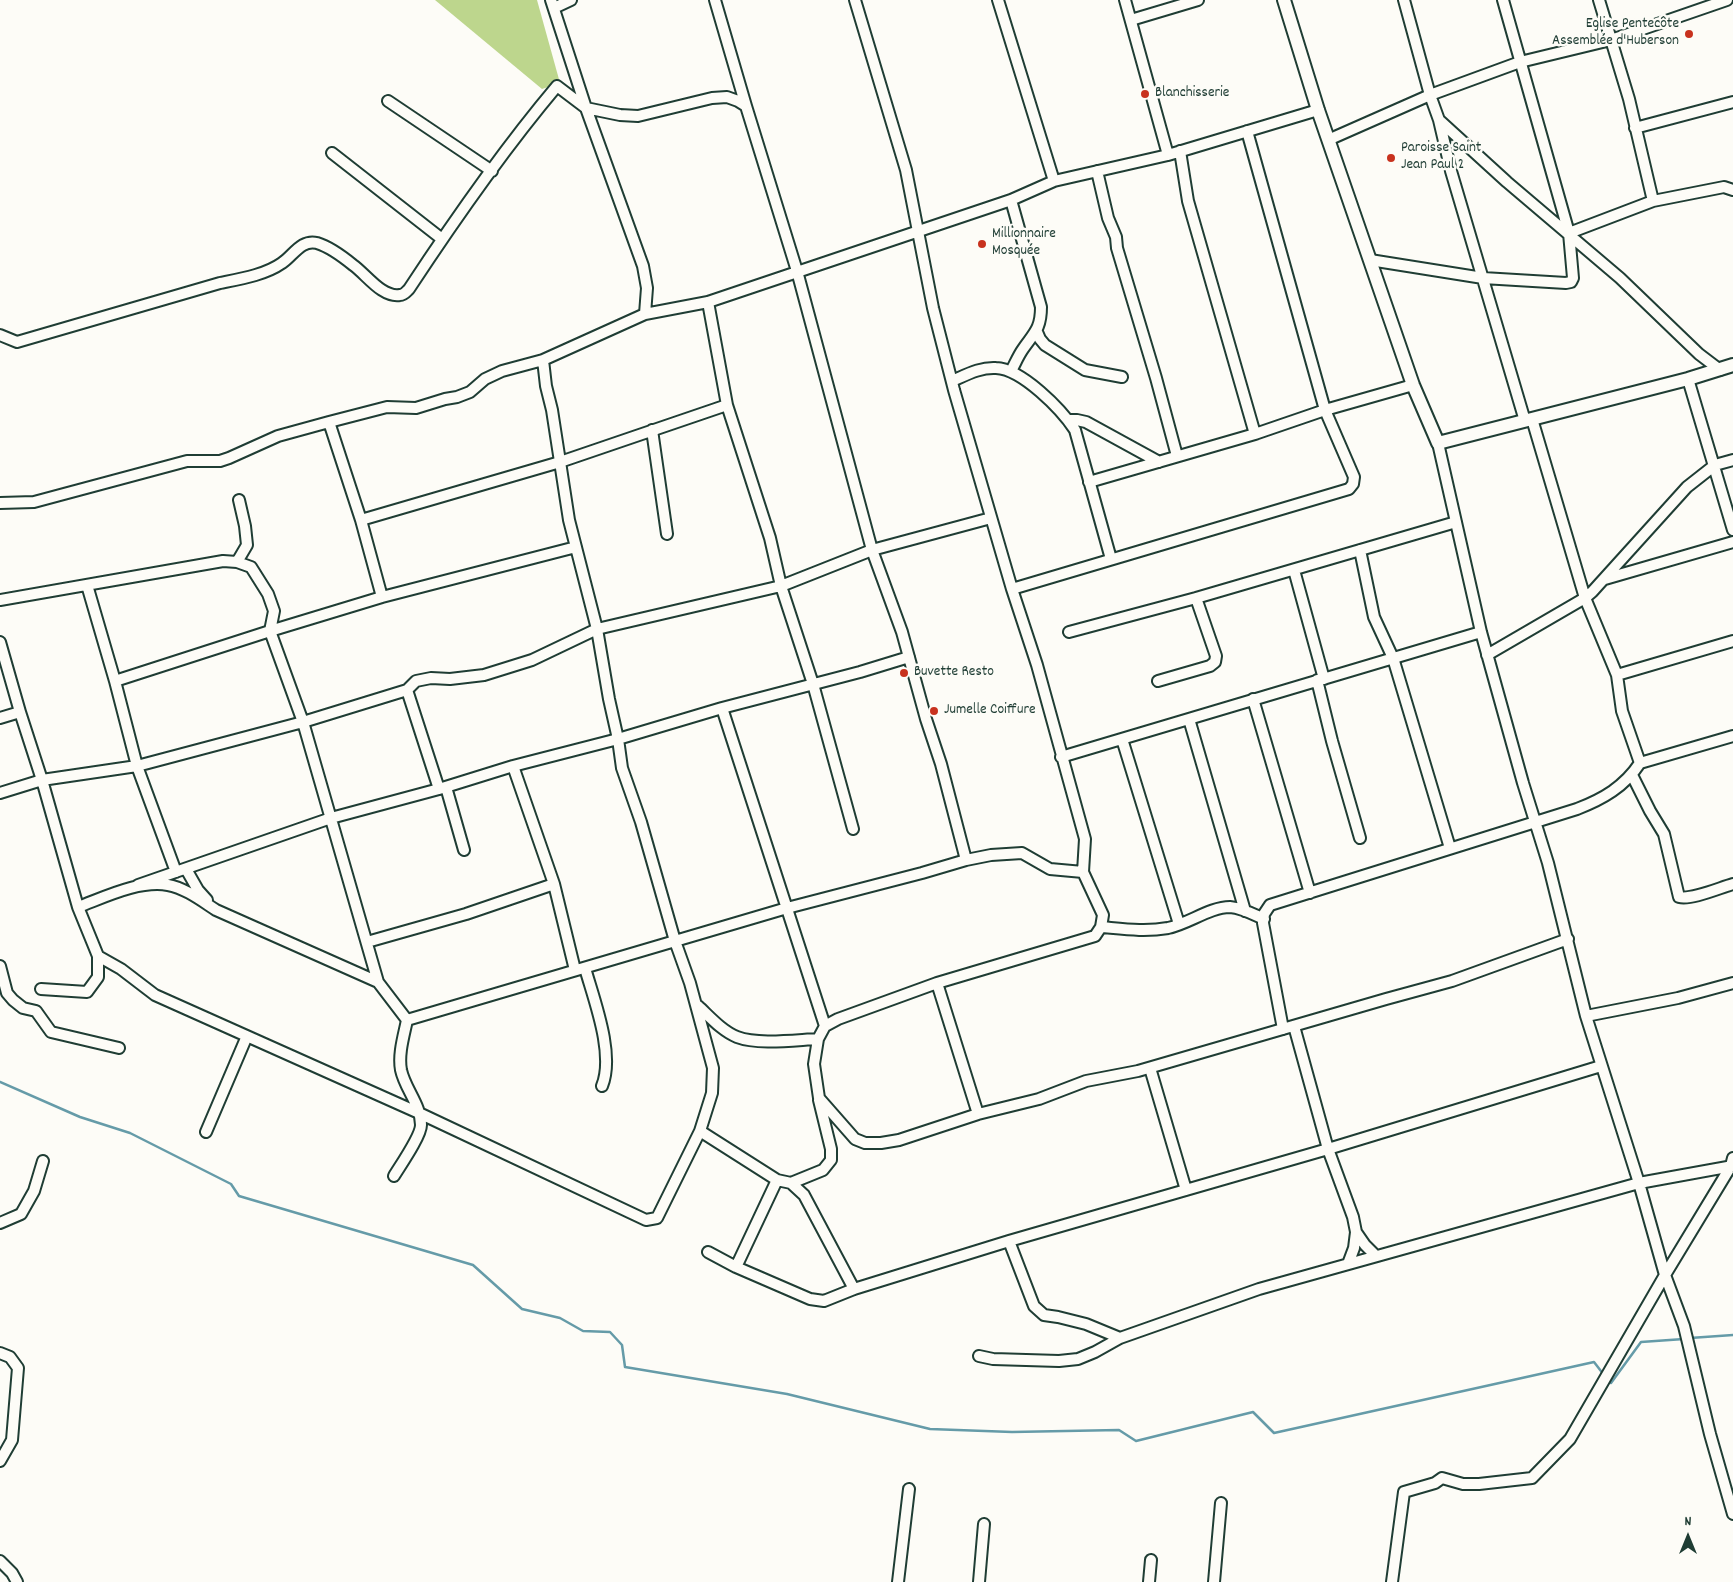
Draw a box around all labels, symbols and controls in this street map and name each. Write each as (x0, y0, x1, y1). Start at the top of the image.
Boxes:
place label: Eglise Pentecôte Assemblée d'Huberson (1552, 16, 1679, 51)
marker: Eglise Pentecôte Assemblée d'Huberson (1683, 28, 1695, 40)
place label: Blanchisserie (1155, 85, 1229, 103)
marker: Blanchisserie (1139, 88, 1151, 100)
place label: Paroisse Saint Jean Paul 2 (1401, 140, 1481, 175)
marker: Paroisse Saint Jean Paul 2 (1385, 152, 1397, 164)
place label: Millionnaire Mosquée (992, 226, 1056, 261)
marker: Millionnaire Mosquée (976, 238, 988, 250)
place label: Buvette Resto (914, 664, 994, 682)
marker: Buvette Resto (898, 667, 910, 679)
place label: Jumelle Coiffure (944, 702, 1036, 720)
marker: Jumelle Coiffure (928, 705, 940, 717)
north arrow (1663, 1512, 1713, 1562)
text: N (1685, 1512, 1691, 1532)

